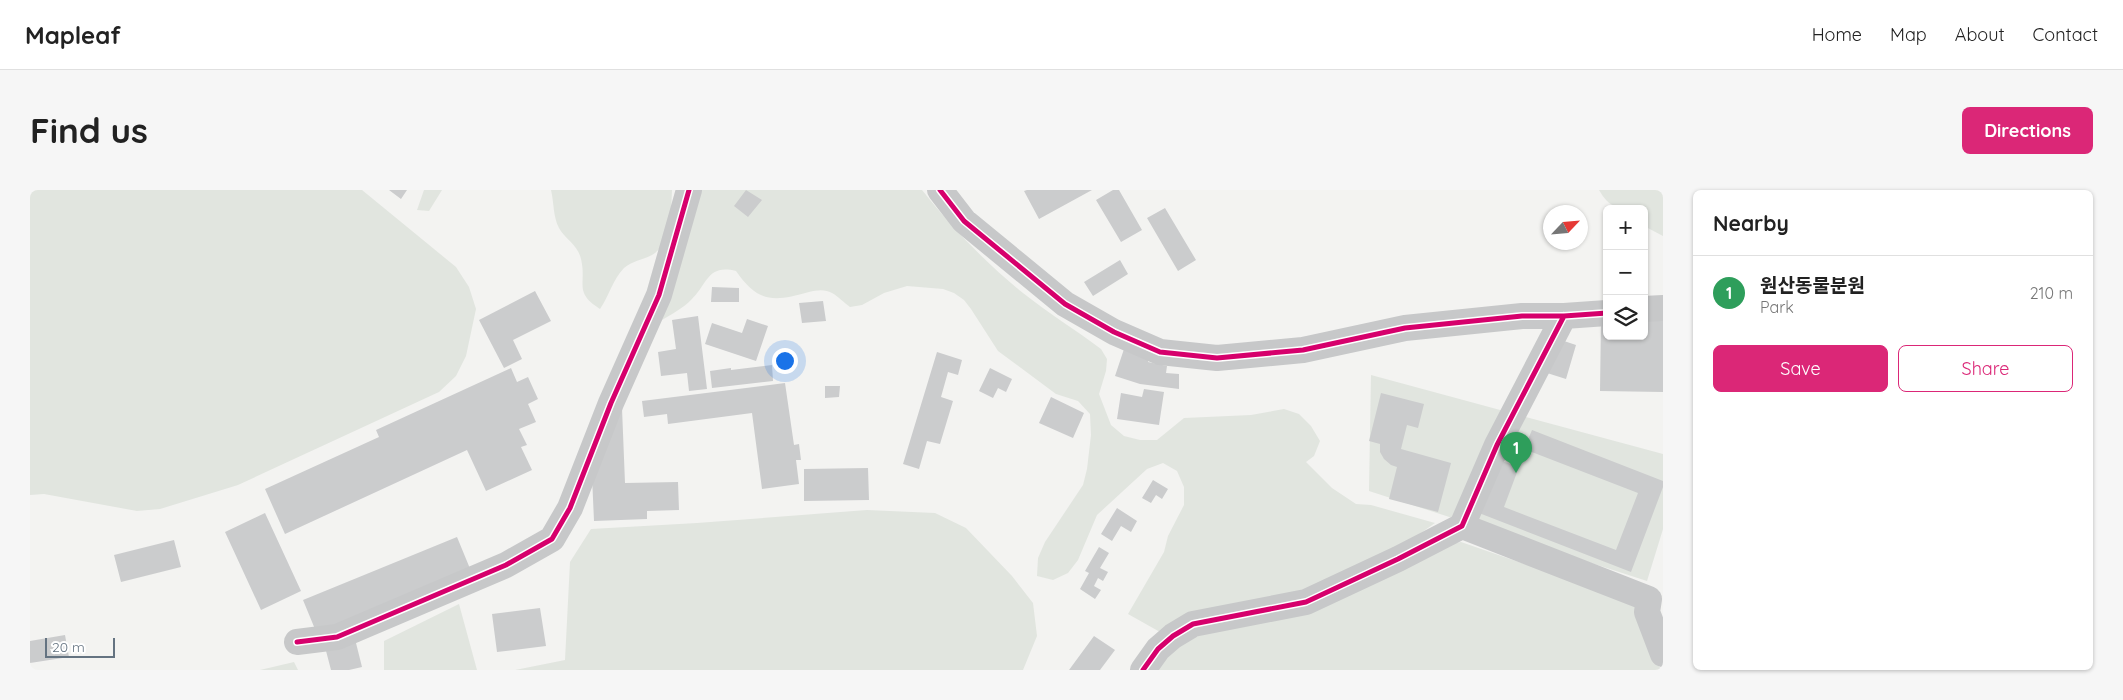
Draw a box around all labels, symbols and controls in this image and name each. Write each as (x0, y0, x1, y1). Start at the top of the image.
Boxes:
text: Mapleaf (25, 20, 121, 50)
text: Home (1812, 23, 1862, 46)
text: Map (1890, 23, 1927, 46)
text: About (1955, 23, 2005, 46)
text: Contact (2033, 23, 2098, 46)
button: Directions (1962, 107, 2093, 154)
text: Find us (30, 108, 148, 152)
north arrow (1543, 205, 1588, 250)
map controls (1603, 205, 1648, 340)
button: + (1603, 205, 1648, 250)
text: Nearby (1713, 210, 1789, 236)
button: − (1603, 250, 1648, 295)
text: 원산동물분원 (1760, 273, 1865, 297)
text: 1 (1726, 283, 1732, 303)
text: 210 m (2030, 283, 2073, 303)
button: layers (1603, 295, 1648, 340)
text: Park (1760, 297, 1794, 317)
button: Save (1713, 345, 1888, 392)
button: Share (1898, 345, 2073, 392)
your location (772, 348, 798, 374)
pin: 1 (1500, 432, 1532, 473)
scale bar (45, 635, 115, 658)
text: 20 m (52, 638, 85, 656)

